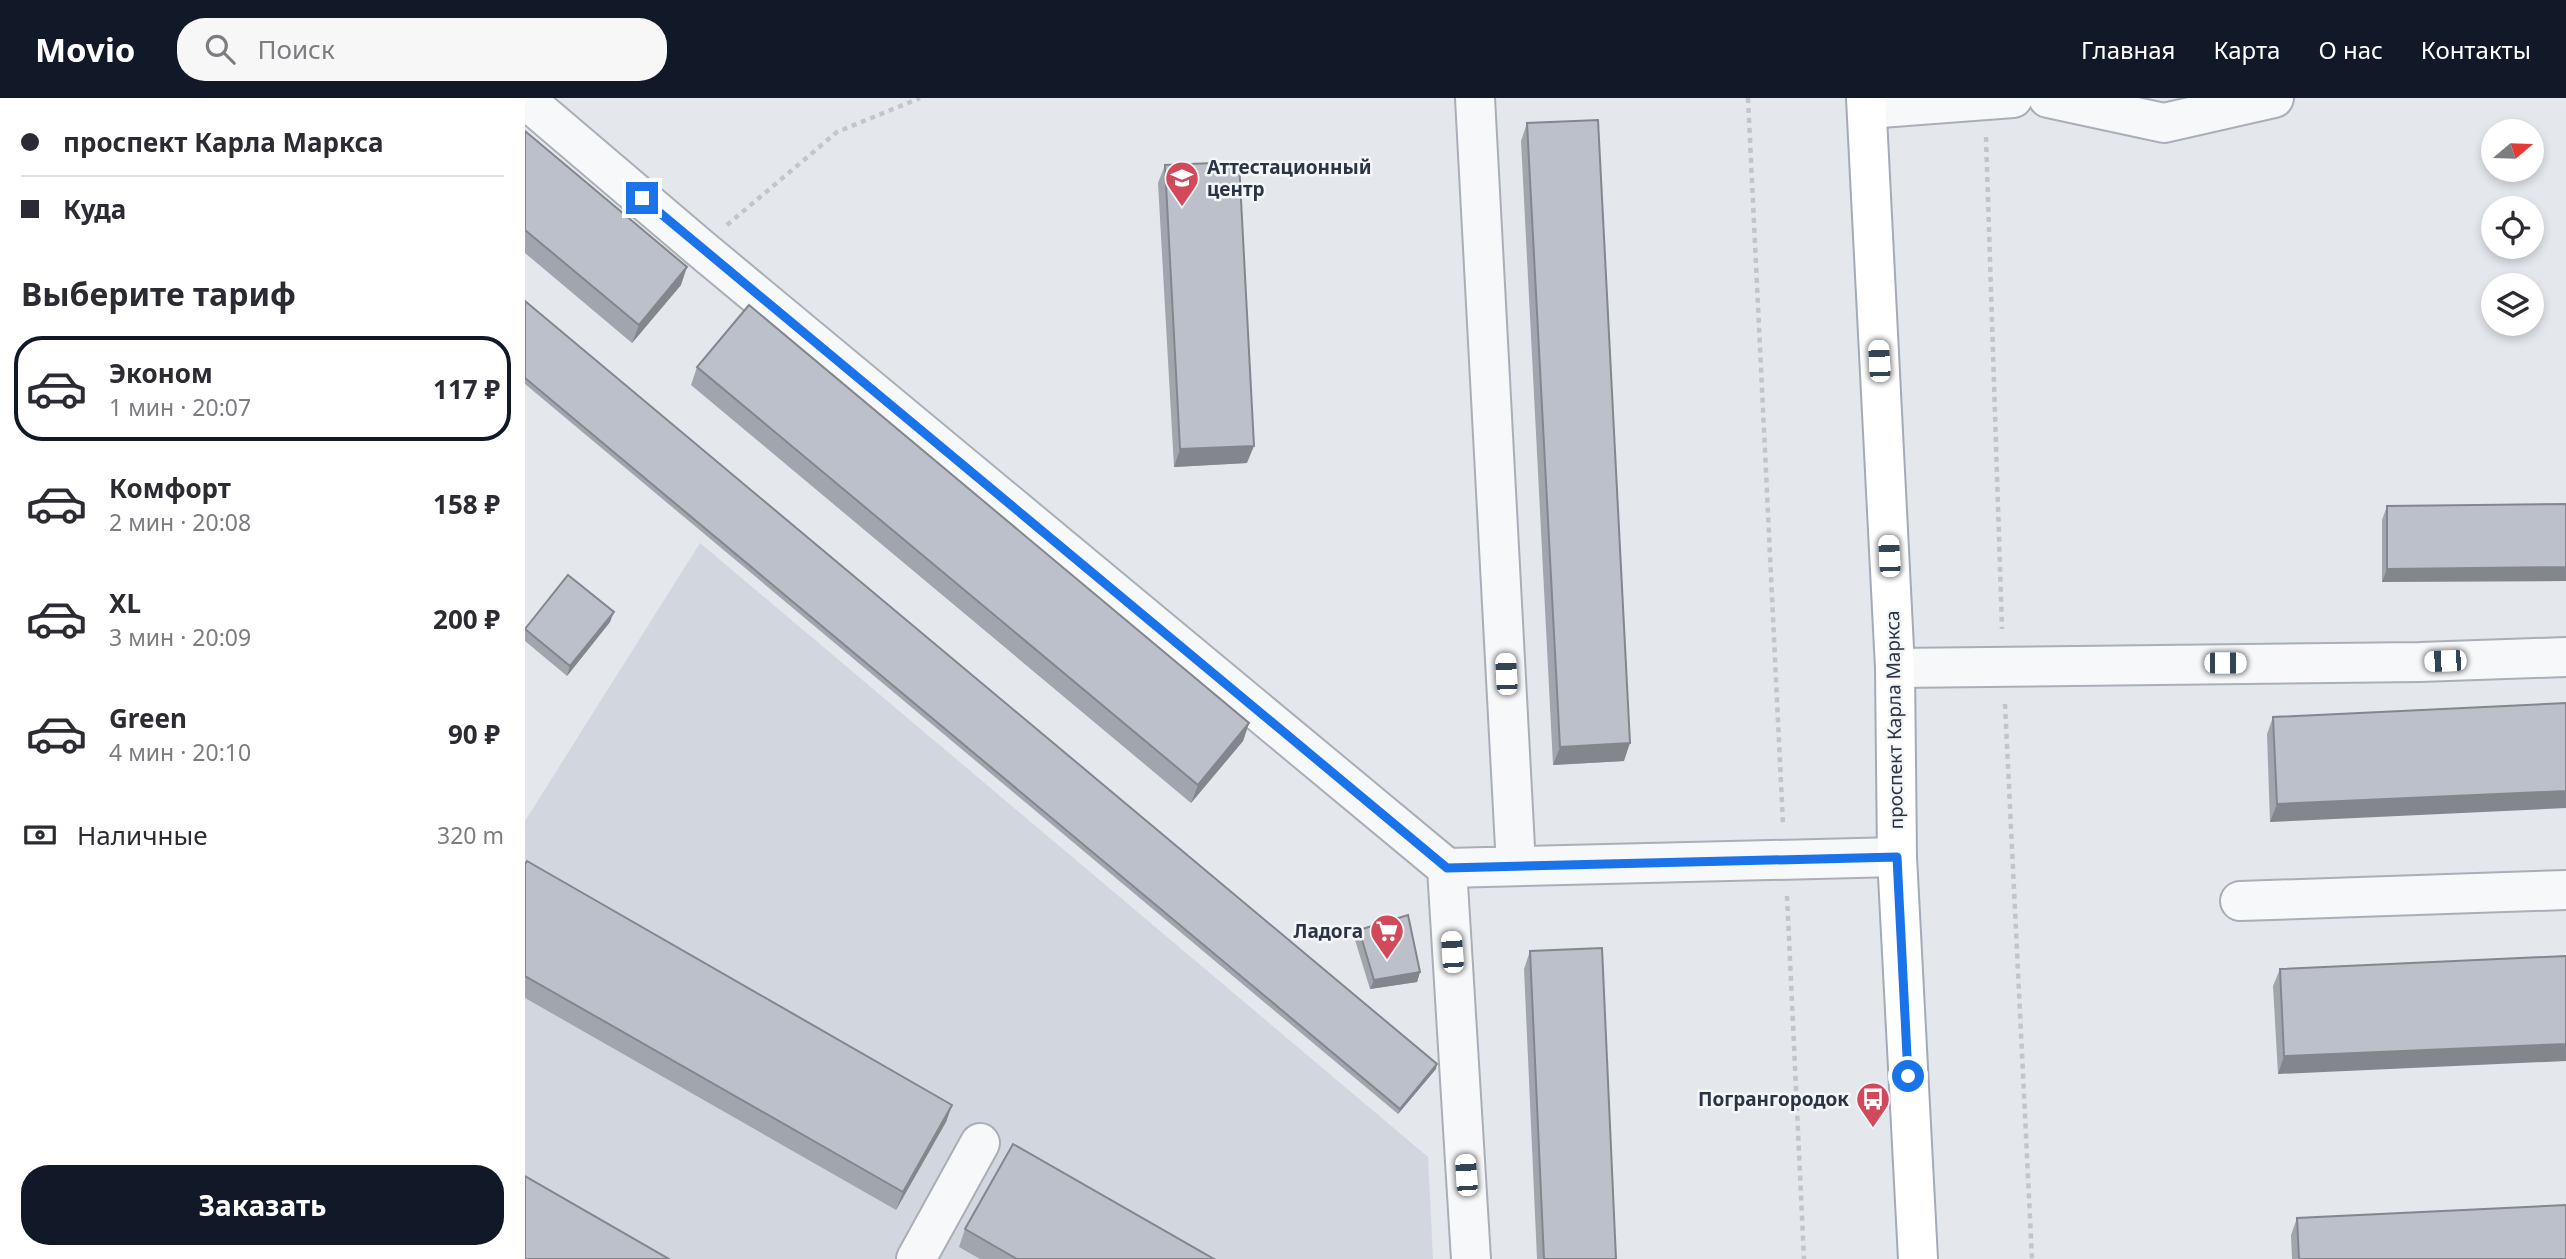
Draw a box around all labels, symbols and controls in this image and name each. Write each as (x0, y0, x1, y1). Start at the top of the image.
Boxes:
search box (177, 18, 667, 81)
text: Movio (35, 27, 135, 72)
icon: search (201, 30, 239, 68)
text: Поиск (257, 31, 335, 67)
text: Главная (2081, 33, 2175, 66)
text: Карта (2213, 33, 2280, 66)
text: О нас (2318, 33, 2383, 66)
text: Контакты (2421, 33, 2531, 66)
north arrow (2481, 119, 2545, 182)
map controls (2481, 119, 2544, 336)
text: проспект Карла Маркса (63, 124, 384, 160)
place label: Аттестационный центр (1207, 154, 1371, 202)
school or university icon: Аттестационный центр (1163, 159, 1201, 208)
route end (626, 182, 658, 214)
text: Куда (63, 191, 126, 227)
button: locate (2481, 196, 2544, 259)
text: Выберите тариф (21, 272, 296, 315)
button: layers (2481, 273, 2544, 336)
car (1868, 339, 1891, 383)
text: Эконом (109, 355, 213, 391)
icon: car (25, 357, 88, 420)
text: 117 ₽ (433, 371, 500, 407)
text: 1 мин · 20:07 (109, 391, 251, 423)
text: Комфорт (109, 470, 231, 506)
icon: car (25, 472, 88, 535)
text: 158 ₽ (433, 486, 500, 522)
text: 2 мин · 20:08 (109, 506, 251, 538)
car (1878, 534, 1901, 578)
text: XL (109, 585, 141, 621)
icon: car (25, 587, 88, 650)
text: 200 ₽ (433, 601, 500, 637)
street label: проспект Карла Маркса (1879, 610, 1909, 830)
text: 3 мин · 20:09 (109, 621, 251, 653)
car (2424, 650, 2467, 672)
car (1495, 652, 1518, 696)
car (2205, 653, 2247, 674)
text: Green (109, 700, 187, 736)
icon: car (25, 702, 88, 765)
text: 90 ₽ (448, 716, 500, 752)
text: 4 мин · 20:10 (109, 736, 251, 768)
icon: cash (21, 816, 59, 854)
text: Наличные (77, 817, 208, 853)
text: 320 m (437, 819, 504, 851)
supermarket icon: Ладога (1368, 912, 1406, 961)
place label: Ладога (1293, 918, 1363, 944)
car (1441, 930, 1464, 974)
route start (1892, 1060, 1924, 1092)
bus stop icon: Погрангородок (1854, 1080, 1892, 1129)
place label: Погрангородок (1698, 1086, 1849, 1112)
car (1455, 1153, 1478, 1197)
button: Заказать (21, 1165, 504, 1245)

